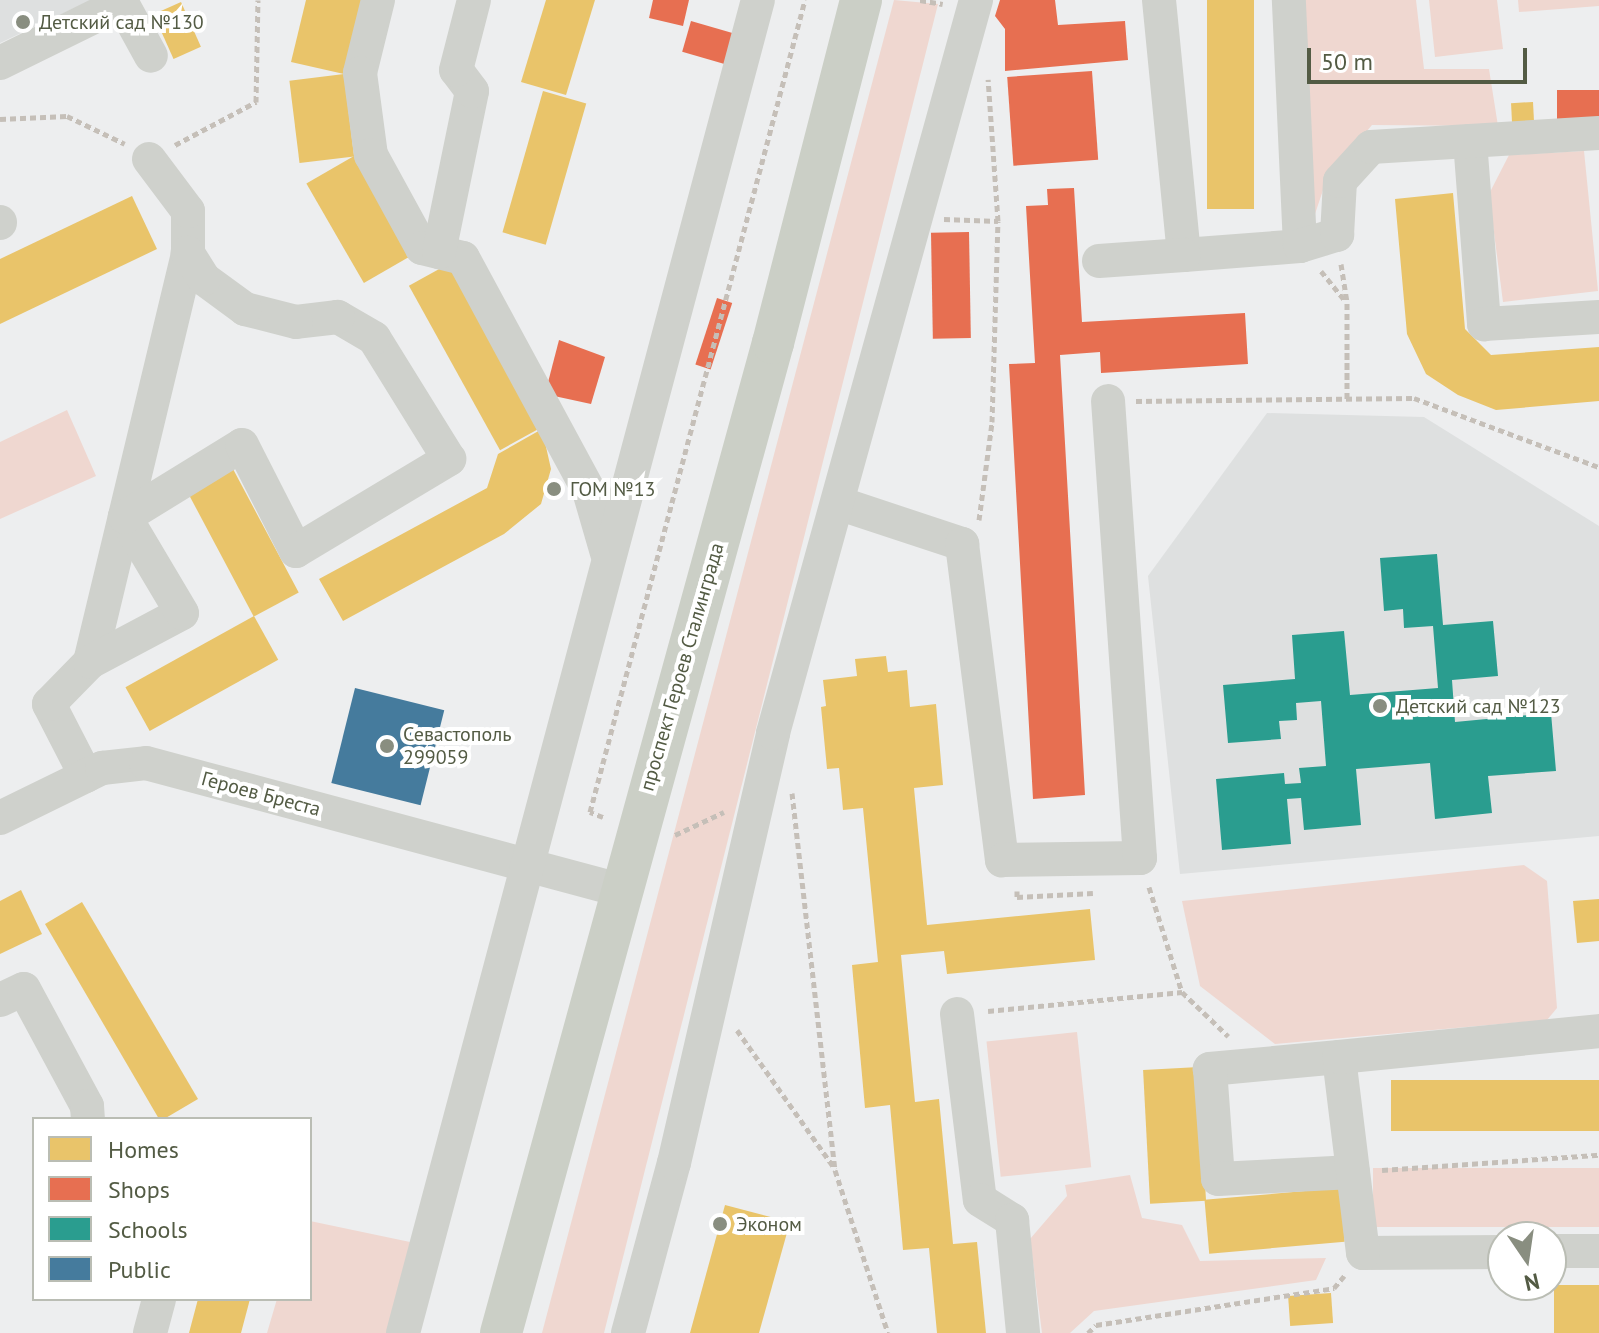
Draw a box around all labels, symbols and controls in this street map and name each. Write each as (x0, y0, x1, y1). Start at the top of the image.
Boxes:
place label: Детский сад №130 (39, 10, 204, 34)
marker: Детский сад №130 (14, 13, 32, 31)
scale bar (1311, 32, 1531, 82)
text: 50 m (1321, 46, 1373, 77)
place label: ГОМ №13 (570, 477, 655, 501)
marker: ГОМ №13 (545, 480, 563, 498)
street label: проспект Героев Сталинграда (635, 540, 729, 794)
place label: Детский сад №123 (1396, 694, 1561, 718)
marker: Детский сад №123 (1371, 697, 1389, 715)
place label: Севастополь 299059 (403, 722, 511, 769)
marker: Севастополь 299059 (378, 737, 396, 755)
street label: Героев Бреста (199, 767, 323, 821)
legend (32, 1117, 312, 1301)
text: Homes (108, 1134, 179, 1165)
text: Shops (108, 1174, 170, 1205)
place label: Эконом (736, 1212, 802, 1236)
text: Schools (108, 1214, 188, 1245)
marker: Эконом (711, 1215, 729, 1233)
north arrow (1487, 1221, 1567, 1301)
text: Public (108, 1254, 171, 1285)
text: N (1522, 1267, 1542, 1298)

